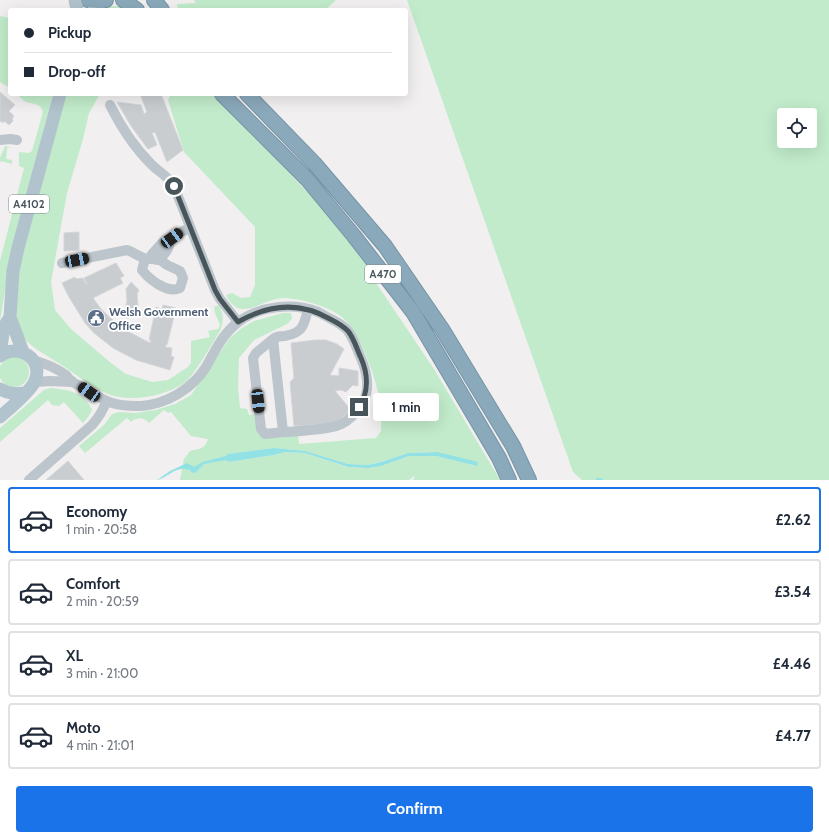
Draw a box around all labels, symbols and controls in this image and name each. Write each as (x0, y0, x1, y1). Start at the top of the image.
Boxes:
text: Pickup (48, 24, 91, 42)
text: Drop-off (48, 63, 106, 81)
map controls (777, 108, 817, 148)
button: locate (777, 108, 817, 148)
route start (165, 177, 183, 195)
road number: A4102 (9, 195, 49, 213)
car (159, 226, 185, 250)
car (64, 252, 90, 268)
road number: A470 (365, 265, 401, 283)
place label: Welsh Government Office (109, 304, 208, 333)
public building icon: Welsh Government Office (86, 308, 106, 328)
car (76, 380, 102, 404)
car (251, 388, 265, 414)
callout: 1 min (373, 393, 439, 421)
route end (350, 398, 368, 416)
text: 1 min (391, 399, 421, 415)
icon: car (18, 502, 54, 538)
text: Economy (66, 503, 127, 521)
text: £2.62 (776, 511, 811, 529)
text: 1 min · 20:58 (66, 521, 137, 537)
icon: car (18, 574, 54, 610)
text: Comfort (66, 575, 120, 593)
text: £3.54 (774, 583, 811, 601)
text: 2 min · 20:59 (66, 593, 139, 609)
icon: car (18, 646, 54, 682)
text: XL (66, 647, 83, 665)
text: £4.46 (773, 655, 811, 673)
text: 3 min · 21:00 (66, 665, 138, 681)
icon: car (18, 718, 54, 754)
text: Moto (66, 719, 100, 737)
text: £4.77 (775, 727, 811, 745)
text: 4 min · 21:01 (66, 737, 134, 753)
button: Confirm (16, 786, 813, 832)

